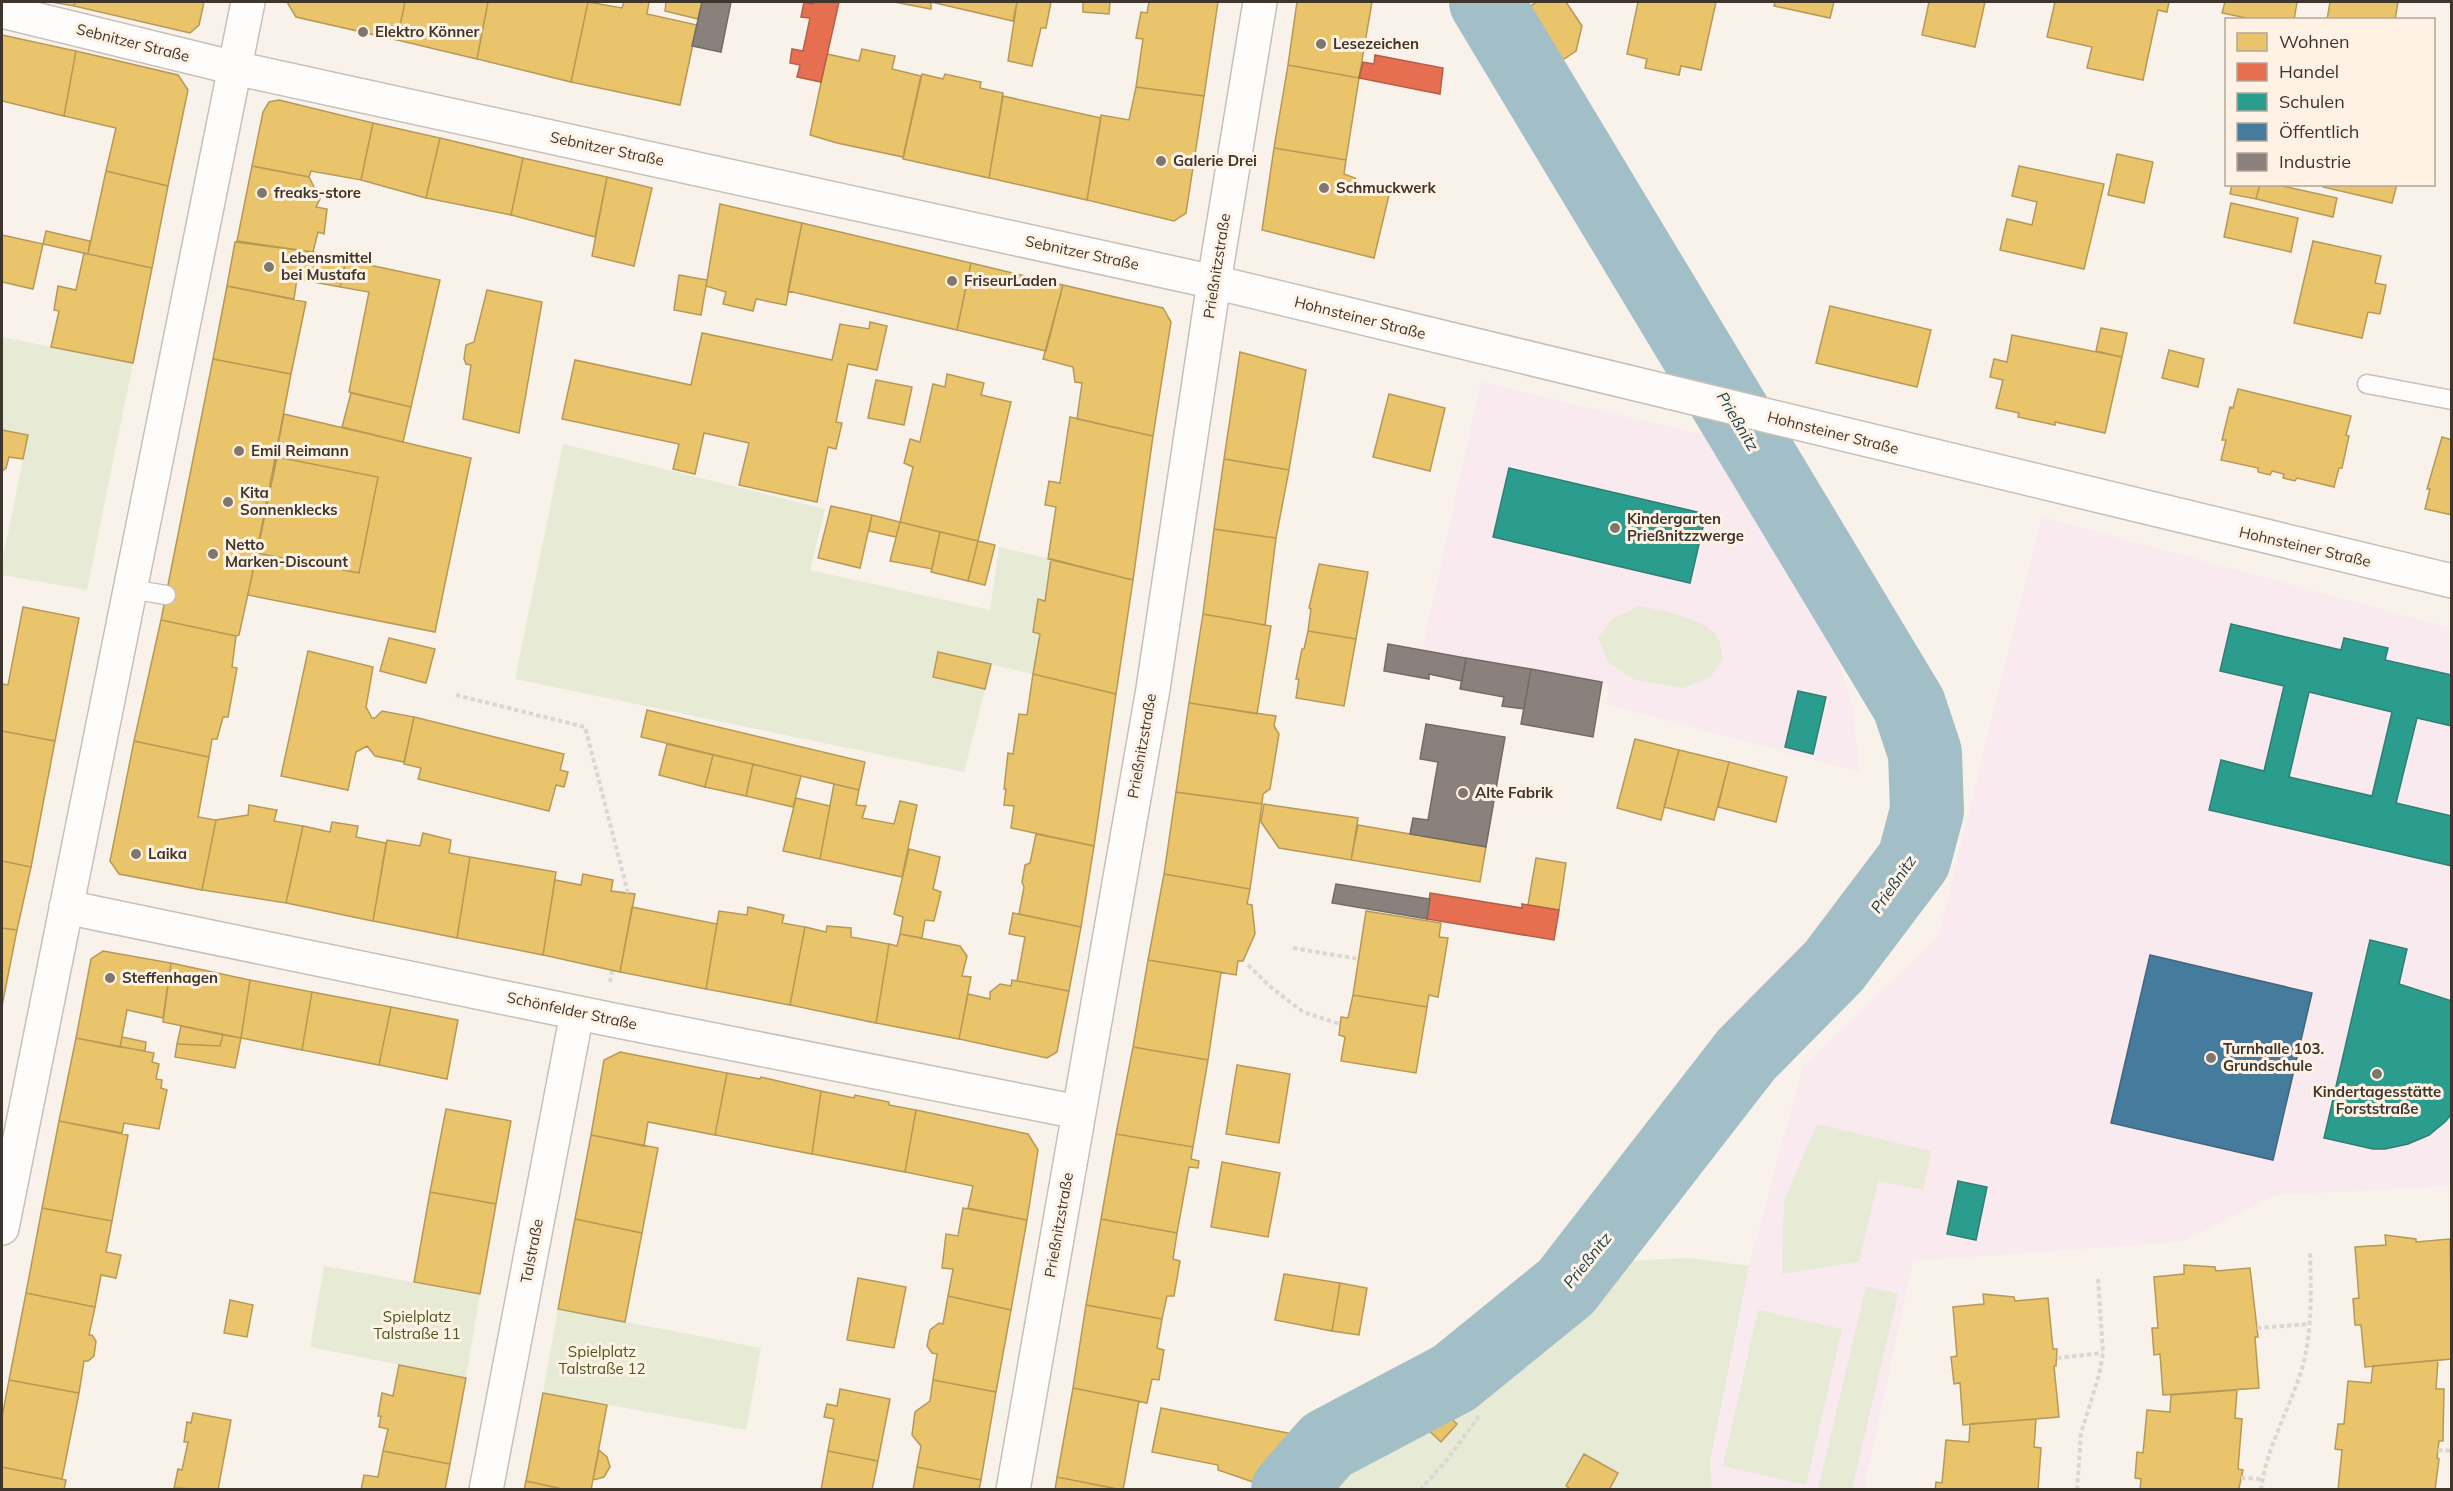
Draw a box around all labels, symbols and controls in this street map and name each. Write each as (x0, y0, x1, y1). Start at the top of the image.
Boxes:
legend (2225, 18, 2435, 186)
street label: Sebnitzer Straße (75, 19, 192, 66)
place label: Elektro Könner (375, 22, 480, 41)
marker: Elektro Könner (356, 25, 370, 39)
text: Wohnen (2279, 30, 2350, 53)
place label: Lesezeichen (1333, 34, 1419, 53)
marker: Lesezeichen (1314, 37, 1328, 51)
text: Handel (2279, 60, 2339, 83)
text: Schulen (2279, 90, 2345, 113)
text: Öffentlich (2279, 120, 2359, 143)
street label: Sebnitzer Straße (548, 127, 666, 170)
text: Industrie (2279, 150, 2351, 173)
place label: Galerie Drei (1173, 151, 1257, 170)
marker: Galerie Drei (1154, 154, 1168, 168)
place label: Schmuckwerk (1336, 178, 1436, 197)
marker: Schmuckwerk (1317, 181, 1331, 195)
place label: freaks-store (274, 183, 361, 202)
marker: freaks-store (255, 186, 269, 200)
street label: Prießnitzstraße (1199, 212, 1234, 320)
street label: Sebnitzer Straße (1023, 231, 1141, 274)
place label: Lebensmittel bei Mustafa (281, 248, 372, 284)
marker: Lebensmittel bei Mustafa (262, 260, 276, 274)
place label: FriseurLaden (964, 271, 1057, 290)
marker: FriseurLaden (945, 274, 959, 288)
street label: Hohnsteiner Straße (1292, 292, 1428, 343)
water label: Prießnitz (1712, 388, 1764, 455)
street label: Hohnsteiner Straße (1765, 407, 1901, 458)
place label: Emil Reimann (251, 441, 349, 460)
marker: Emil Reimann (232, 444, 246, 458)
place label: Kita Sonnenklecks (240, 483, 338, 519)
marker: Kita Sonnenklecks (221, 495, 235, 509)
place label: Kindergarten Prießnitzzwerge (1627, 509, 1744, 545)
marker: Kindergarten Prießnitzzwerge (1608, 521, 1622, 535)
street label: Hohnsteiner Straße (2237, 522, 2373, 571)
place label: Netto Marken-Discount (225, 535, 348, 571)
marker: Netto Marken-Discount (206, 547, 220, 561)
street label: Prießnitzstraße (1123, 692, 1160, 800)
place label: Alte Fabrik (1475, 783, 1554, 802)
marker: Alte Fabrik (1456, 786, 1470, 800)
place label: Laika (148, 844, 187, 863)
marker: Laika (129, 847, 143, 861)
water label: Prießnitz (1866, 851, 1920, 917)
place label: Steffenhagen (122, 968, 218, 987)
marker: Steffenhagen (103, 971, 117, 985)
street label: Schönfelder Straße (505, 987, 639, 1034)
place label: Turnhalle 103. Grundschule (2223, 1039, 2324, 1075)
marker: Turnhalle 103. Grundschule (2204, 1051, 2218, 1065)
marker: Kindertagesstätte Forststraße (2370, 1067, 2384, 1081)
place label: Kindertagesstätte Forststraße (2313, 1082, 2441, 1118)
street label: Prießnitzstraße (1040, 1171, 1077, 1279)
street label: Talstraße (516, 1217, 547, 1285)
water label: Prießnitz (1559, 1228, 1616, 1292)
park label: Spielplatz Talstraße 11 (373, 1307, 461, 1343)
park label: Spielplatz Talstraße 12 (558, 1342, 646, 1378)

